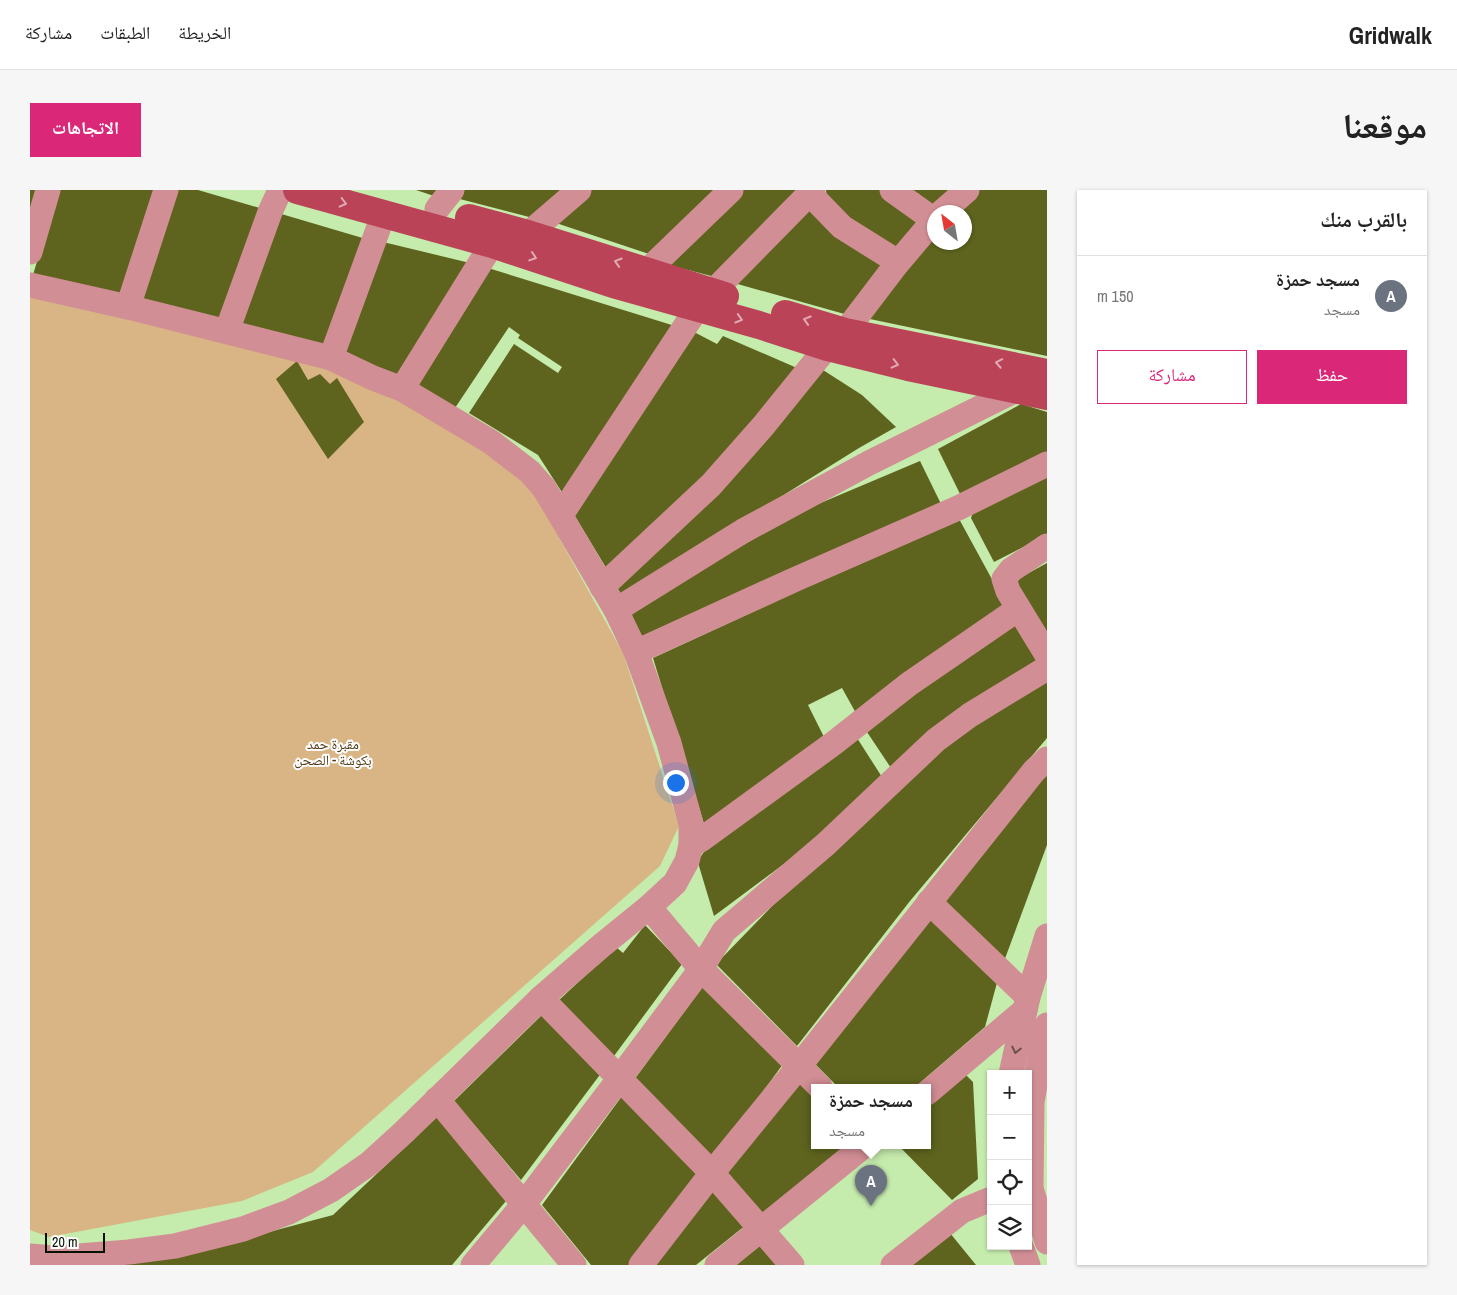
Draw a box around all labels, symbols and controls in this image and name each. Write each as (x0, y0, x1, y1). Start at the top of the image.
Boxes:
text: Gridwalk (1349, 19, 1432, 51)
text: مشاركة (25, 20, 72, 45)
text: الطبقات (100, 20, 150, 45)
text: الخريطة (178, 20, 231, 45)
text: موقعنا (1342, 102, 1427, 149)
button: الاتجاهات (30, 103, 141, 157)
one-way arrow (339, 197, 348, 208)
north arrow (927, 205, 972, 250)
text: بالقرب منك (1320, 205, 1407, 234)
one-way arrow (529, 252, 537, 262)
one-way arrow (614, 257, 623, 267)
text: مسجد حمزة (1276, 266, 1360, 292)
text: 150 m (1097, 285, 1133, 307)
text: A (1386, 285, 1396, 307)
text: مسجد (1324, 298, 1360, 320)
one-way arrow (735, 314, 743, 324)
one-way arrow (803, 316, 811, 326)
button: مشاركة (1097, 350, 1247, 404)
button: حفظ (1257, 350, 1407, 404)
one-way arrow (891, 358, 900, 369)
one-way arrow (995, 359, 1004, 369)
park label: مقبرة حمد بكوشة - الصحن (294, 735, 372, 769)
your location (663, 770, 689, 796)
one-way arrow (1011, 1046, 1022, 1055)
map controls (987, 1070, 1032, 1250)
button: + (987, 1070, 1032, 1115)
popup (811, 1084, 931, 1149)
text: مسجد حمزة (829, 1087, 913, 1113)
button: − (987, 1115, 1032, 1160)
text: مسجد (829, 1119, 865, 1141)
button: locate (987, 1160, 1032, 1205)
pin: A (855, 1165, 887, 1206)
button: layers (987, 1205, 1032, 1250)
scale bar (45, 1230, 105, 1253)
text: 20 m (52, 1233, 78, 1251)

